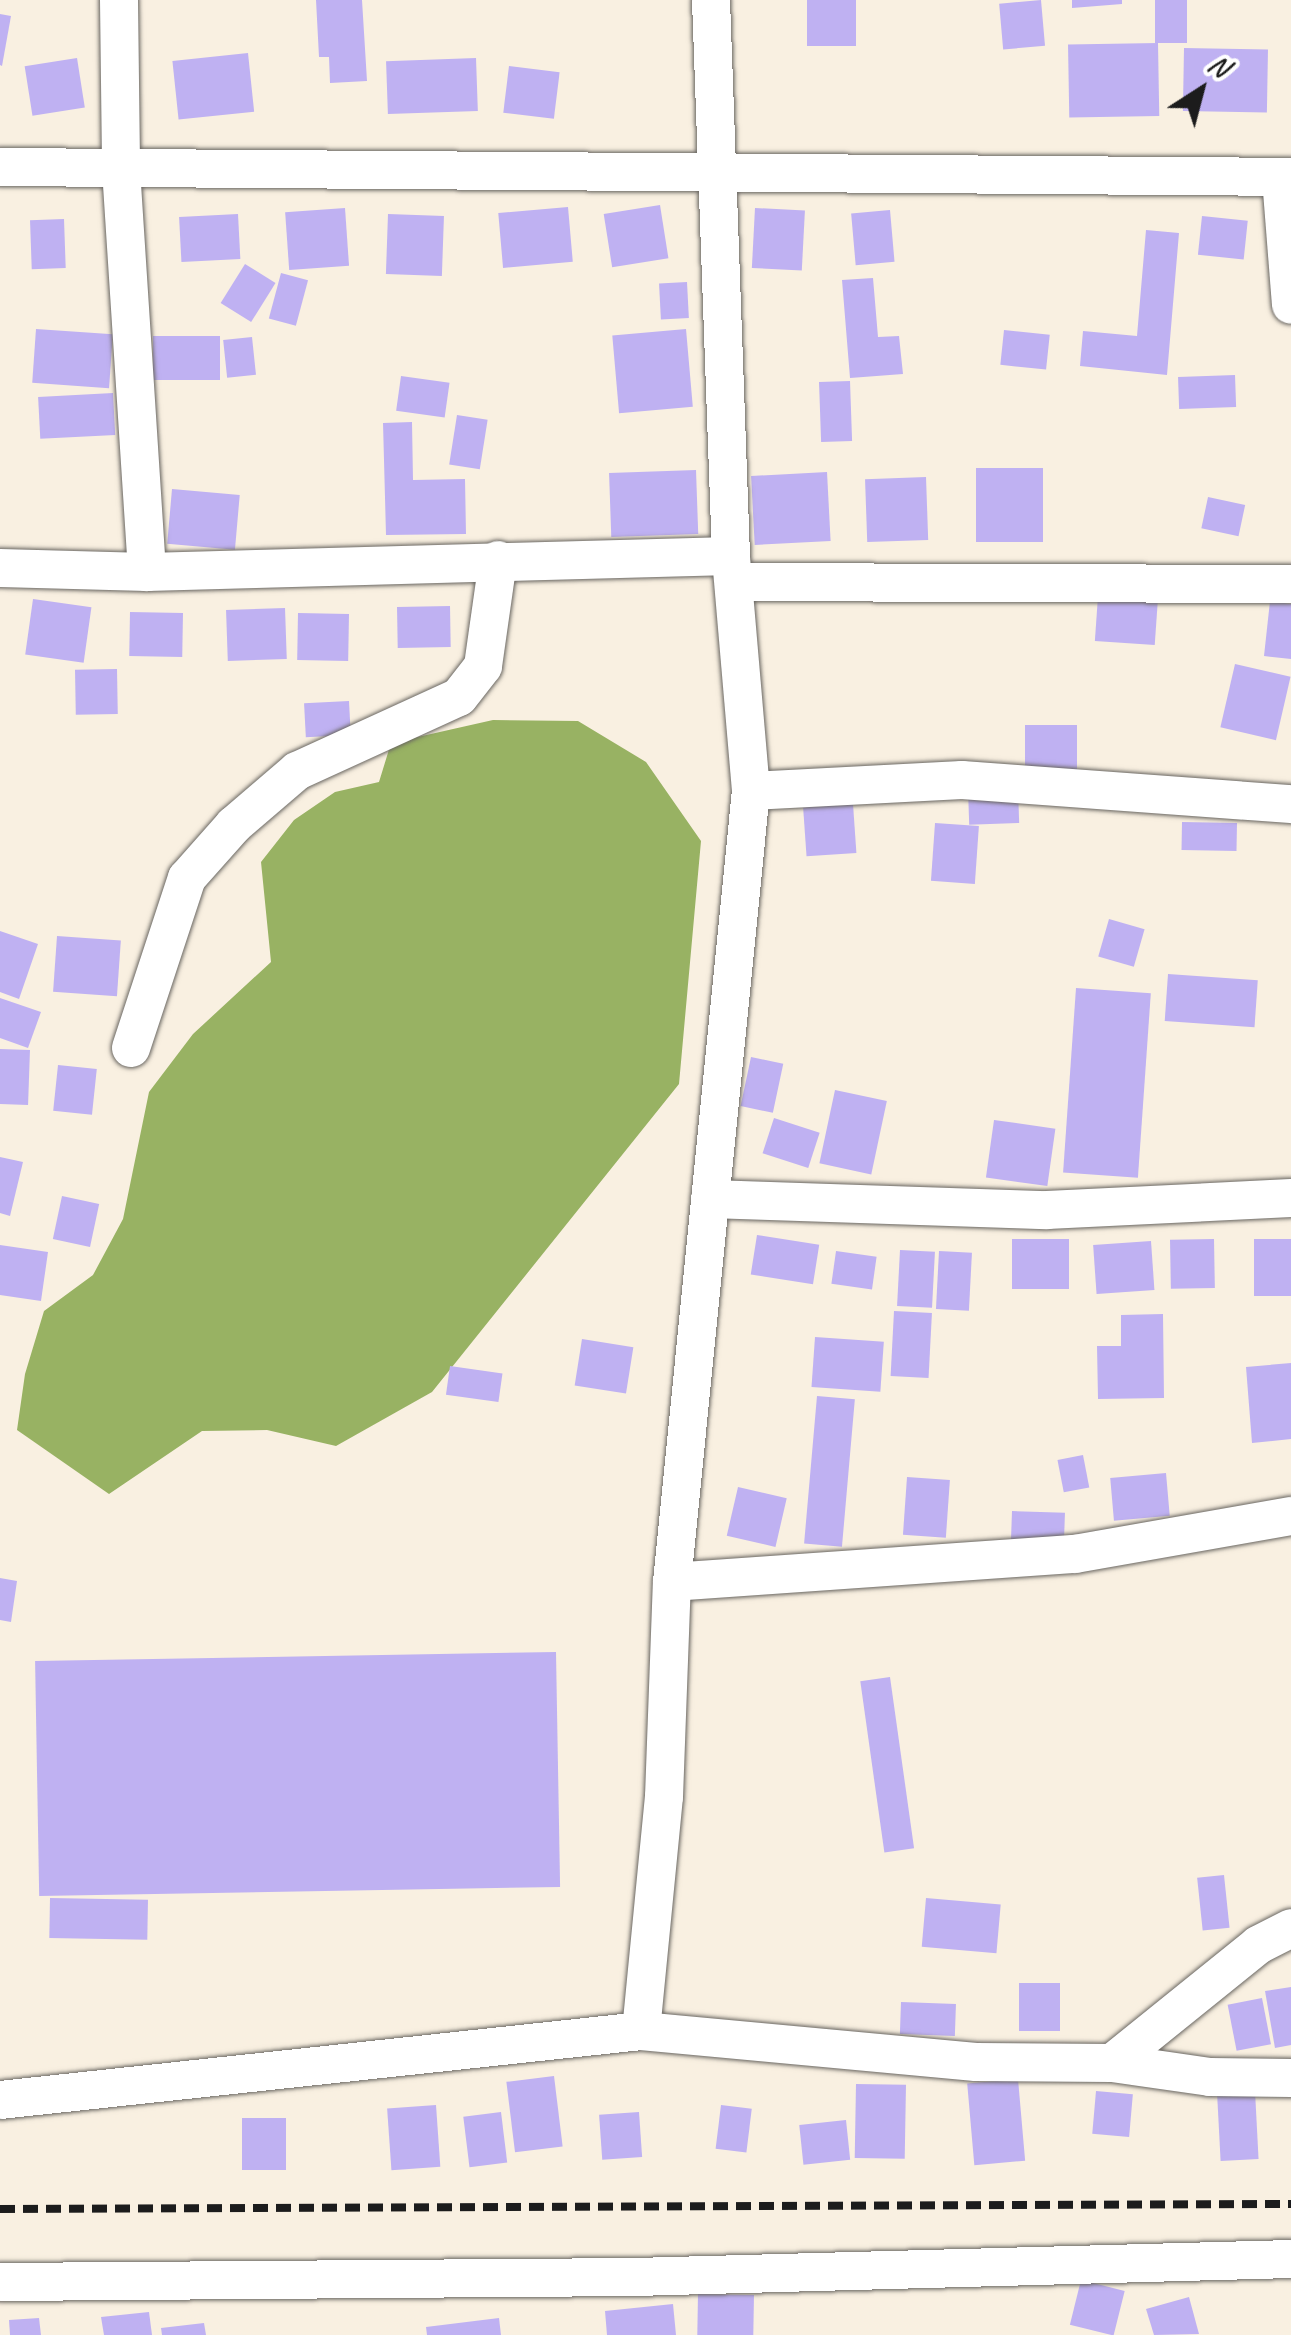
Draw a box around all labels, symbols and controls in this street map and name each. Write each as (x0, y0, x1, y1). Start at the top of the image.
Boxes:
north arrow (1151, 40, 1251, 140)
text: N (1202, 46, 1236, 85)

